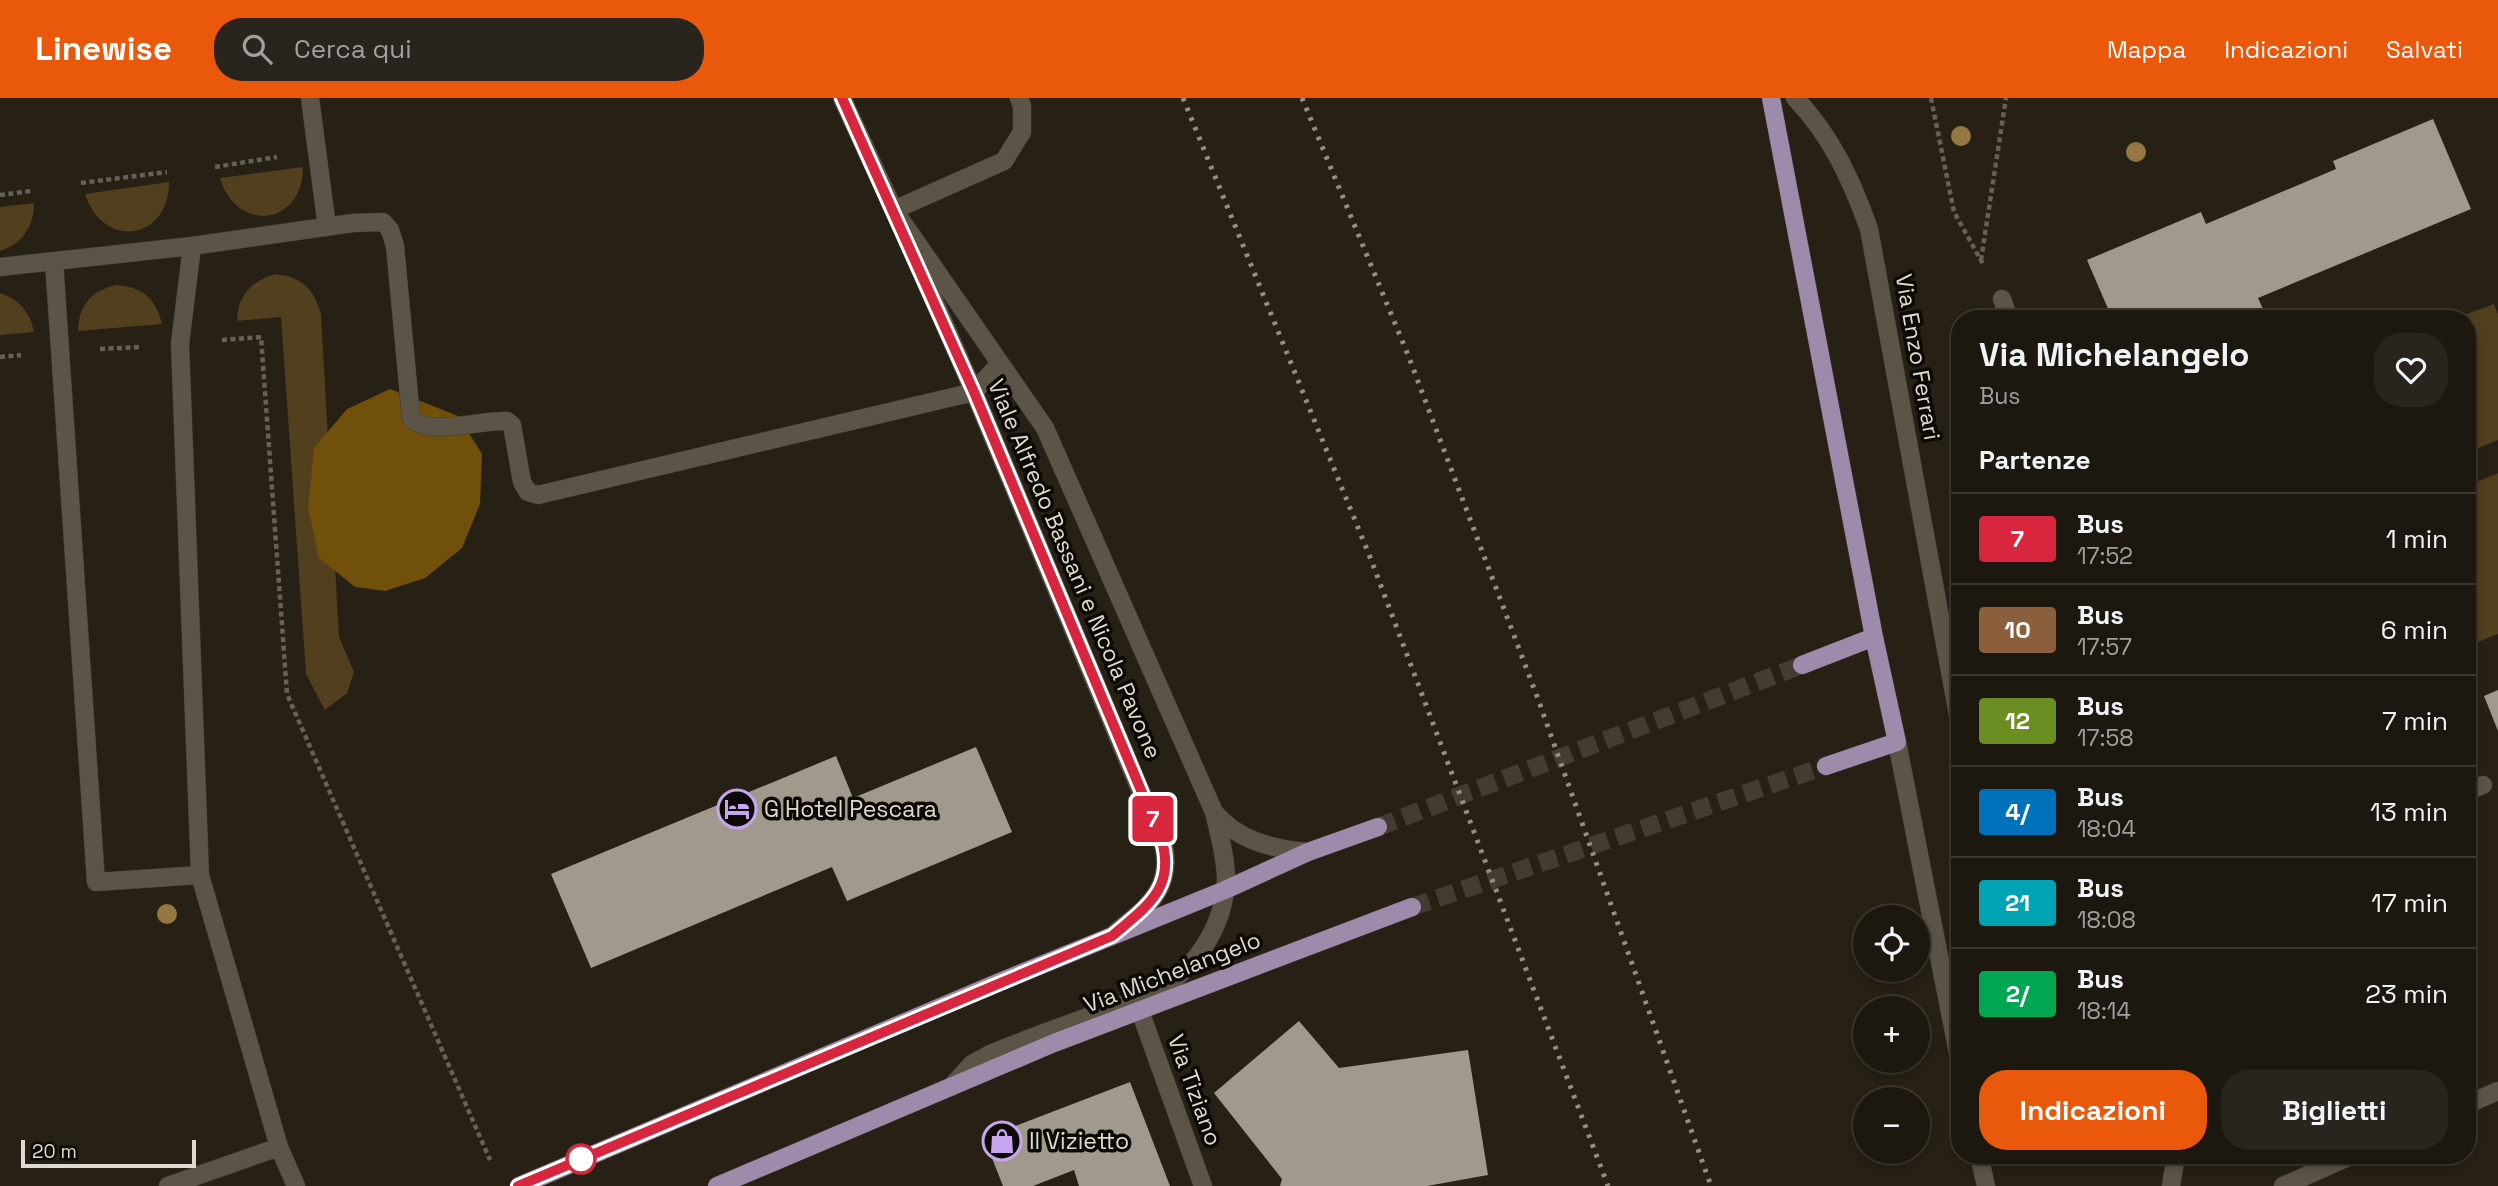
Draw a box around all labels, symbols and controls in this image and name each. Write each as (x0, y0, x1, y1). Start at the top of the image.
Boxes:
search box (214, 18, 704, 81)
text: Linewise (35, 28, 172, 70)
icon: search (238, 30, 276, 68)
text: Cerca qui (294, 32, 412, 66)
text: Mappa (2107, 34, 2186, 65)
text: Indicazioni (2224, 34, 2348, 65)
text: Salvati (2386, 34, 2463, 65)
street label: Via Enzo Ferrari (1889, 272, 1947, 442)
button: heart (2374, 333, 2448, 407)
text: Via Michelangelo (1979, 334, 2249, 376)
street label: Viale Alfredo Bassani e Nicola Pavone (981, 375, 1169, 763)
text: Bus (1979, 381, 2020, 411)
text: Partenze (1979, 443, 2090, 477)
text: Bus (2077, 507, 2124, 541)
text: 1 min (2386, 522, 2448, 556)
text: 7 (2011, 523, 2024, 554)
text: 17:52 (2077, 541, 2133, 571)
text: Bus (2077, 598, 2124, 632)
text: 6 min (2381, 613, 2448, 647)
text: 10 (2004, 614, 2031, 645)
text: 17:57 (2077, 632, 2132, 662)
text: Bus (2077, 689, 2124, 723)
text: 7 min (2382, 704, 2448, 738)
text: 12 (2005, 705, 2030, 736)
text: 17:58 (2077, 723, 2134, 753)
text: Bus (2077, 780, 2124, 814)
hotel icon: G Hotel Pescara (716, 788, 758, 830)
place label: G Hotel Pescara (764, 794, 937, 824)
text: 13 min (2370, 795, 2448, 829)
line badge: 7 (1130, 796, 1176, 842)
text: 4/ (2005, 796, 2030, 827)
text: 7 (1146, 803, 1160, 834)
text: 18:04 (2077, 814, 2136, 844)
text: Bus (2077, 871, 2124, 905)
text: 17 min (2371, 886, 2448, 920)
text: 21 (2005, 887, 2030, 918)
map controls (1853, 905, 1930, 1164)
button: locate (1853, 905, 1930, 982)
text: 18:08 (2077, 905, 2136, 935)
street label: Via Michelangelo (1079, 924, 1265, 1020)
text: Bus (2077, 962, 2124, 996)
text: 23 min (2365, 977, 2448, 1011)
text: 2/ (2006, 978, 2029, 1009)
button: + (1853, 996, 1930, 1073)
text: 18:14 (2077, 996, 2131, 1026)
street label: Via Tiziano (1161, 1030, 1229, 1150)
button: Indicazioni (1979, 1070, 2207, 1150)
button: Biglietti (2221, 1070, 2448, 1150)
button: − (1853, 1087, 1930, 1164)
shop icon: Il Vizietto (981, 1120, 1023, 1162)
place label: Il Vizietto (1029, 1126, 1129, 1156)
scale bar (21, 1137, 196, 1169)
text: 20 m (32, 1139, 77, 1164)
unlabelled marker (566, 1144, 596, 1174)

